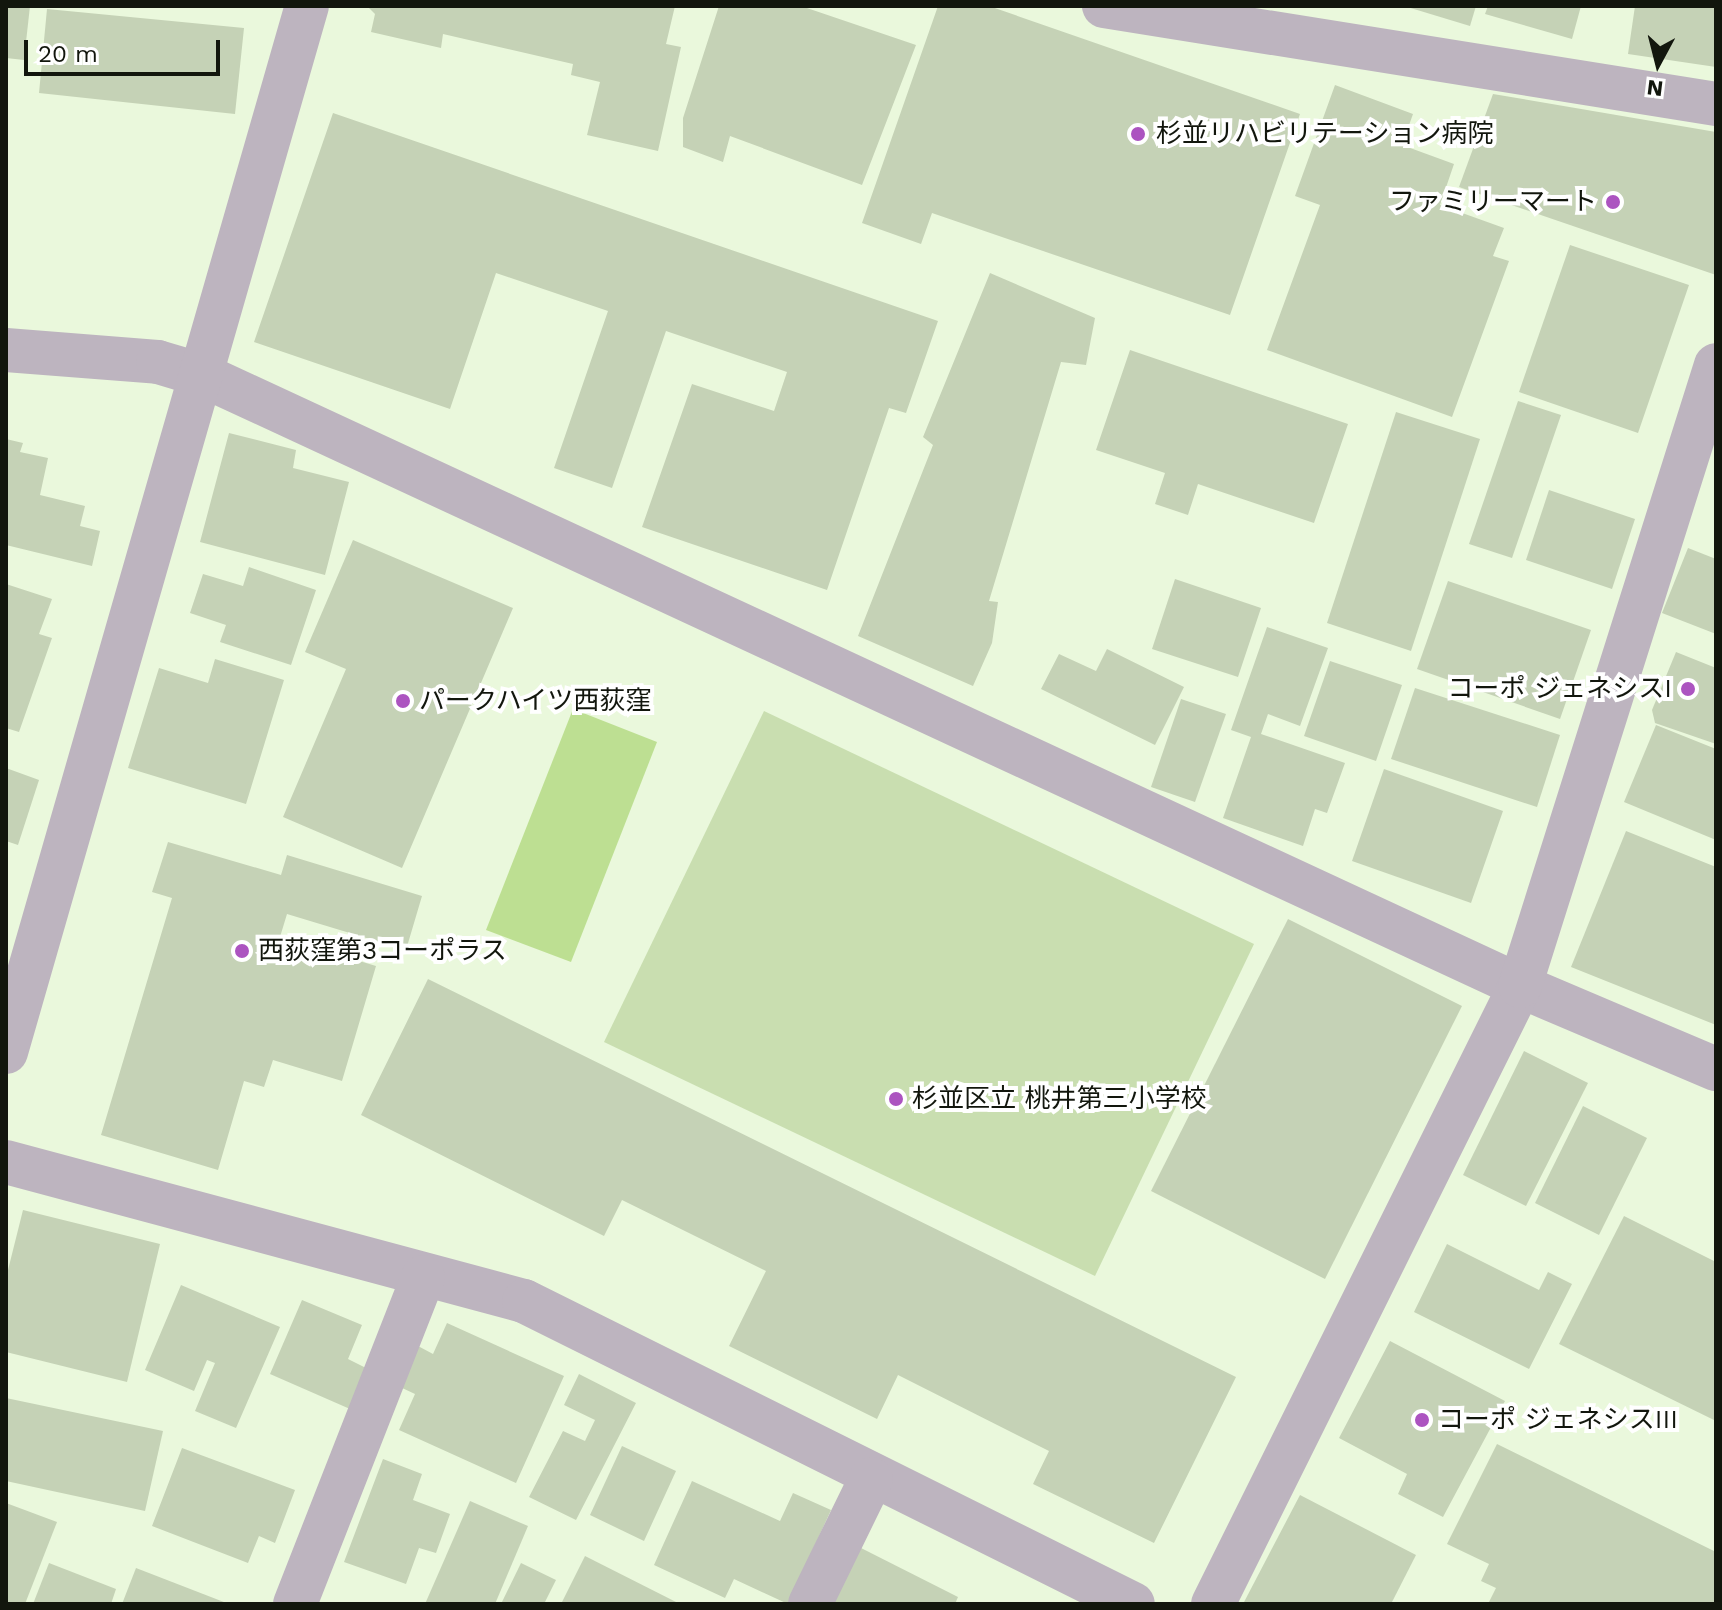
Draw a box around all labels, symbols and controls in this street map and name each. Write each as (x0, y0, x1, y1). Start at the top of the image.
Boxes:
scale bar (28, 24, 224, 74)
north arrow (1618, 24, 1698, 104)
text: 20 m (38, 40, 98, 68)
text: N (1645, 75, 1665, 102)
place label: 杉並リハビリテーション病院 (1156, 118, 1494, 150)
marker: 杉並リハビリテーション病院 (1127, 123, 1149, 145)
place label: ファミリーマート (1389, 186, 1597, 218)
marker: ファミリーマート (1604, 193, 1622, 211)
place label: コーポ ジェネシスI (1447, 673, 1672, 705)
marker: コーポ ジェネシスI (1679, 680, 1697, 698)
place label: パークハイツ西荻窪 (419, 685, 653, 717)
marker: パークハイツ西荻窪 (394, 692, 412, 710)
place label: 西荻窪第3コーポラス (258, 935, 507, 967)
marker: 西荻窪第3コーポラス (233, 942, 251, 960)
place label: 杉並区立 桃井第三小学校 (912, 1083, 1207, 1115)
marker: 杉並区立 桃井第三小学校 (887, 1090, 905, 1108)
place label: コーポ ジェネシスIII (1438, 1404, 1678, 1436)
marker: コーポ ジェネシスIII (1413, 1411, 1431, 1429)

